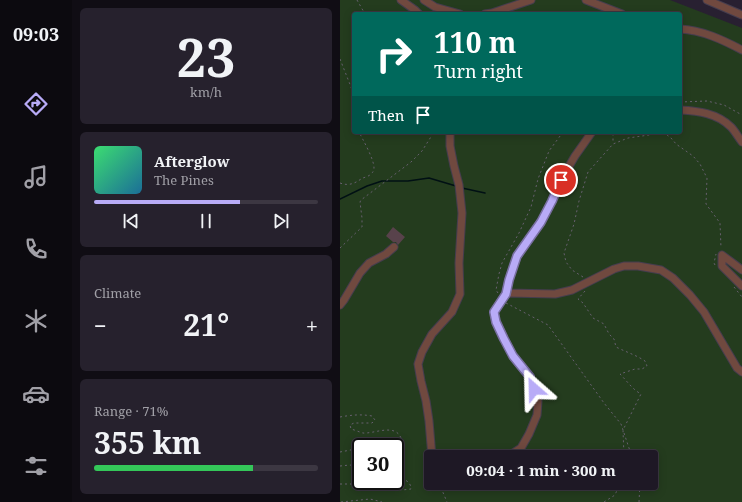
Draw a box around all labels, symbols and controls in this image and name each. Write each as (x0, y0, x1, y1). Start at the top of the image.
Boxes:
text: 23 (177, 21, 235, 92)
text: 09:03 (13, 22, 59, 46)
text: 110 m (434, 23, 516, 61)
icon: right (368, 28, 420, 80)
text: Turn right (434, 59, 523, 83)
text: km/h (190, 83, 222, 101)
icon: directions (22, 90, 50, 118)
icon: arrive (412, 104, 434, 126)
text: Then (368, 105, 404, 125)
text: Afterglow (154, 151, 230, 171)
icon: music (22, 163, 50, 191)
pin (544, 163, 578, 197)
icon: arrive (550, 169, 572, 191)
text: The Pines (154, 171, 214, 189)
icon: previous (120, 210, 142, 232)
icon: pause (195, 210, 217, 232)
icon: next (270, 210, 292, 232)
icon: phone (22, 235, 50, 263)
text: Climate (94, 284, 141, 302)
text: 21° (183, 304, 229, 345)
icon: climate (22, 307, 50, 335)
text: − (94, 310, 107, 340)
text: + (306, 310, 318, 340)
position arrow (513, 368, 555, 410)
icon: car (22, 380, 50, 408)
text: Range · 71% (94, 402, 168, 420)
text: 355 km (94, 422, 201, 463)
speed limit sign: 30 (352, 438, 404, 490)
icon: filters (22, 452, 50, 480)
text: 09:04 · 1 min · 300 m (466, 460, 616, 480)

